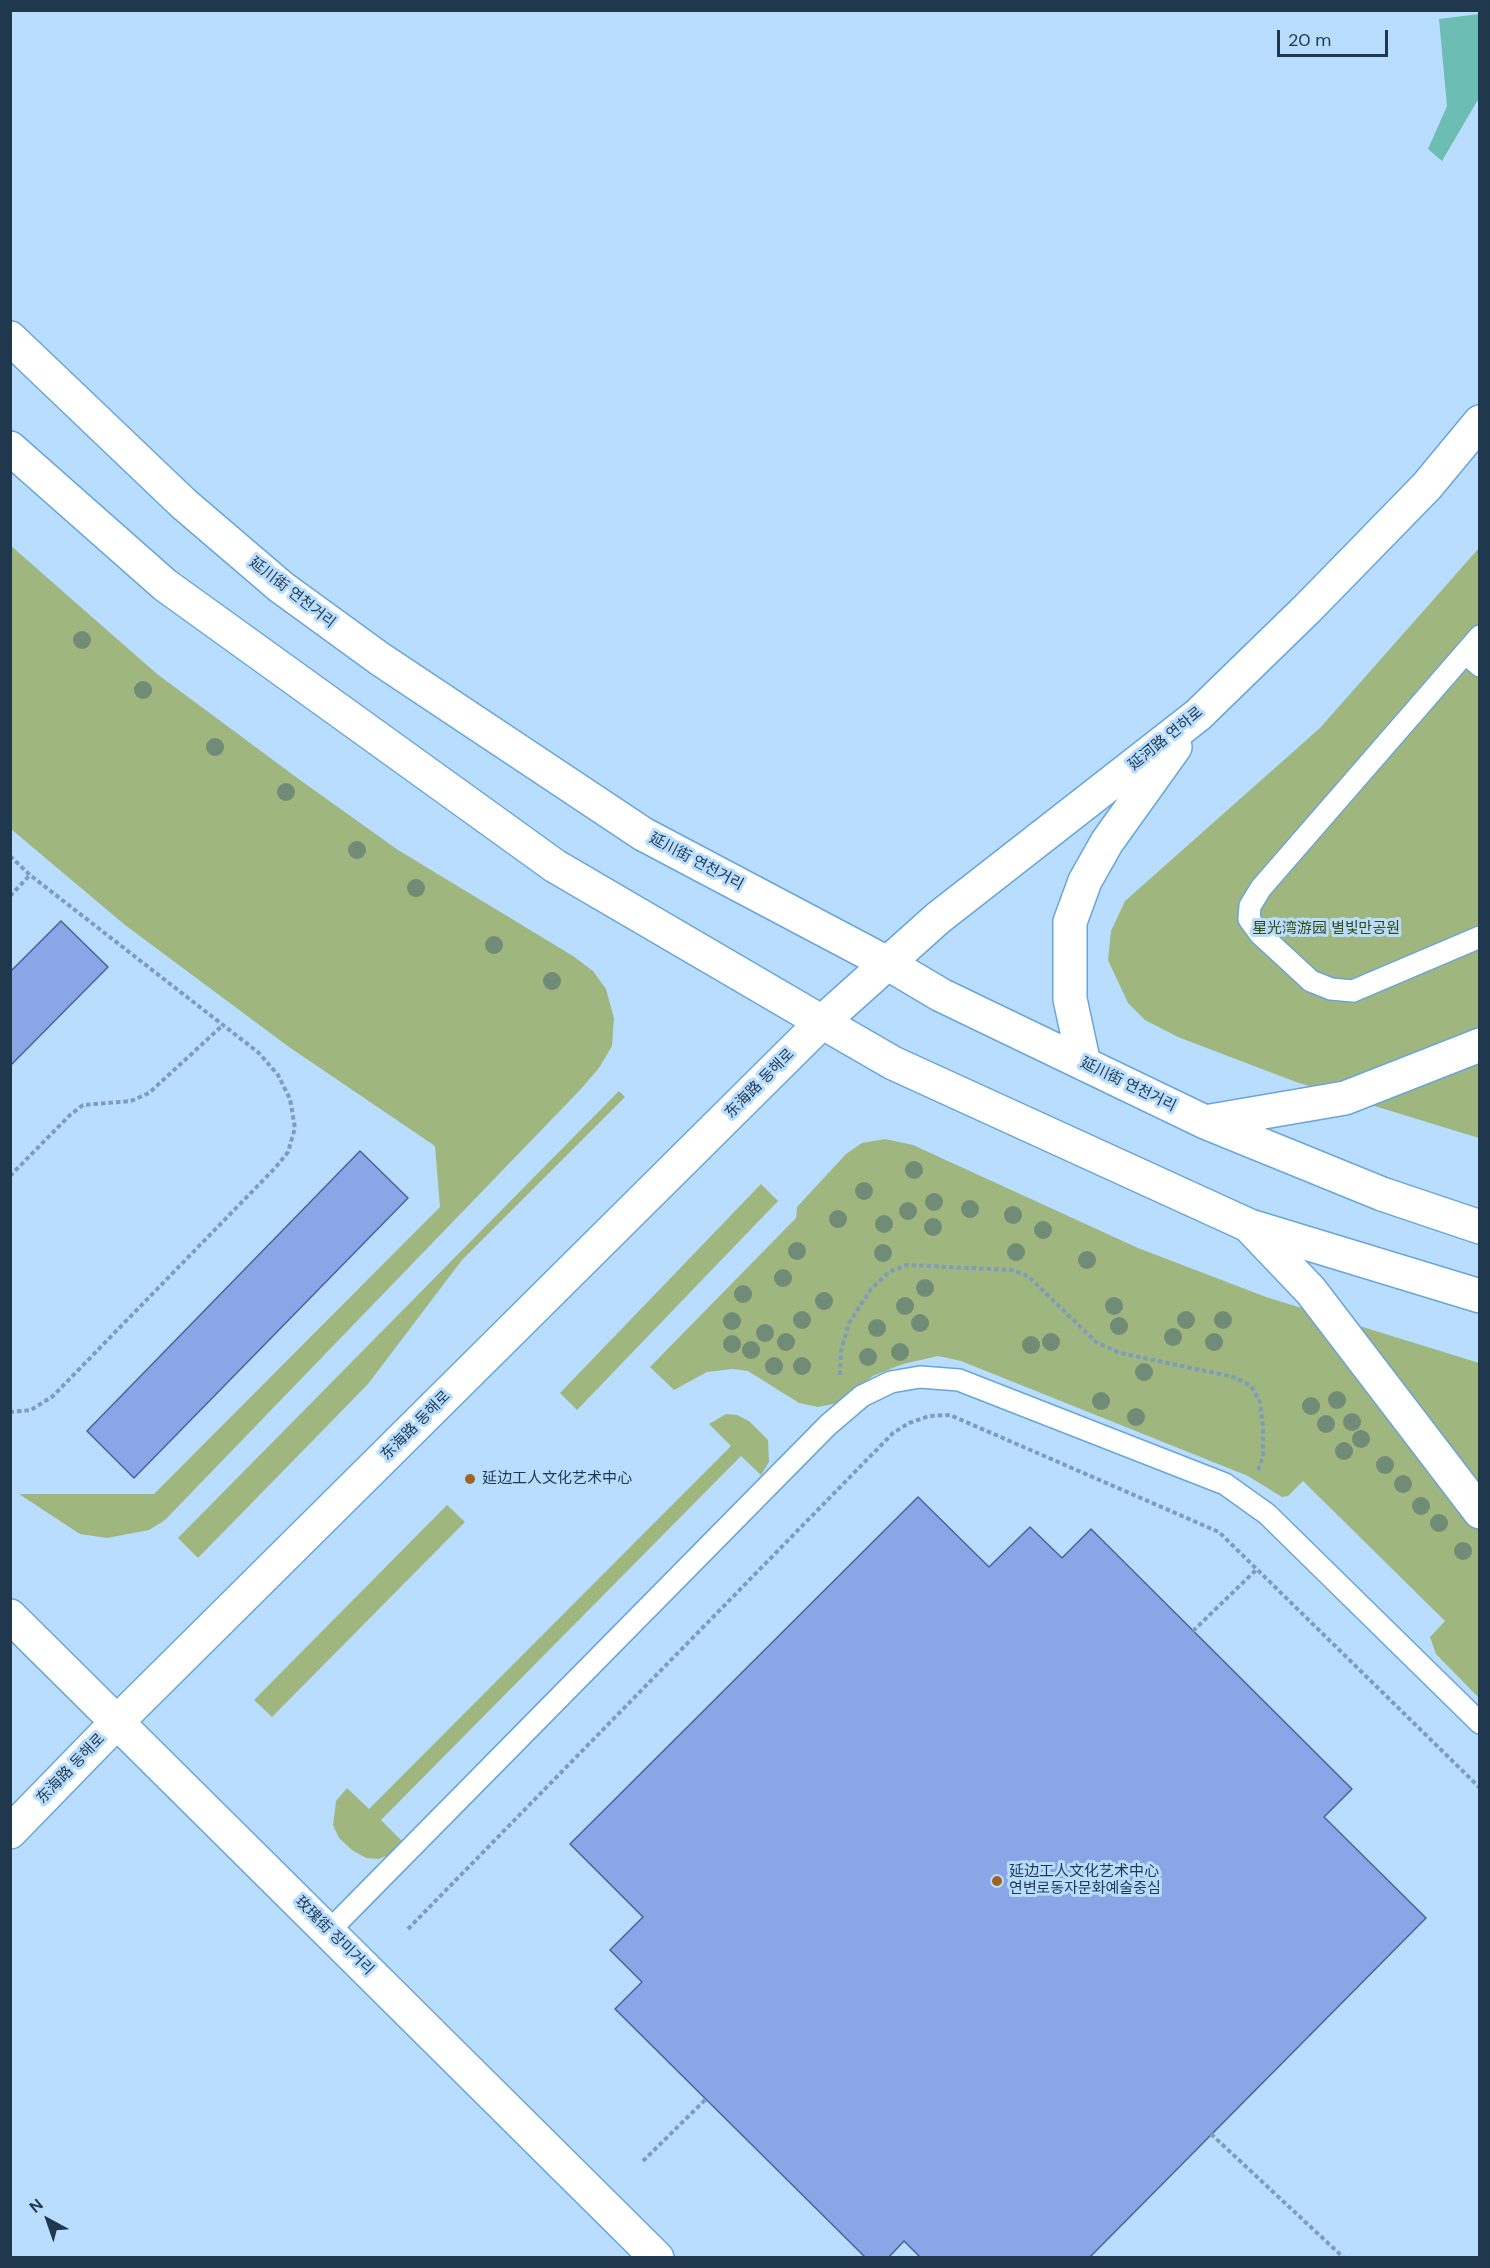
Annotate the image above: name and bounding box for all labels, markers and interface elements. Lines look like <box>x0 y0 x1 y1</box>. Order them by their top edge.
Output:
scale bar <box>1280 18 1391 56</box>
text: 20 m <box>1288 28 1331 52</box>
street label: 延川街 연천거리 <box>245 554 339 632</box>
street label: 延河路 연하로 <box>1125 704 1207 774</box>
street label: 延川街 연천거리 <box>646 830 746 894</box>
park label: 星光湾游园 별빛만공원 <box>1252 920 1400 938</box>
street label: 东海路 동해로 <box>722 1046 798 1122</box>
street label: 延川街 연천거리 <box>1077 1054 1179 1116</box>
street label: 东海路 동해로 <box>378 1388 454 1464</box>
place label: 延边工人文化艺术中心 <box>482 1470 632 1488</box>
marker: 延边工人文化艺术中心 <box>463 1472 477 1486</box>
street label: 东海路 동해로 <box>33 1730 109 1808</box>
place label: 延边工人文化艺术中心 연변로동자문화예술중심 <box>1009 1863 1161 1898</box>
marker: 延边工人文化艺术中心 연변로동자문화예술중심 <box>990 1874 1004 1888</box>
street label: 玫瑰街 장미거리 <box>291 1893 377 1979</box>
north arrow <box>18 2190 78 2250</box>
text: N <box>25 2194 47 2218</box>

